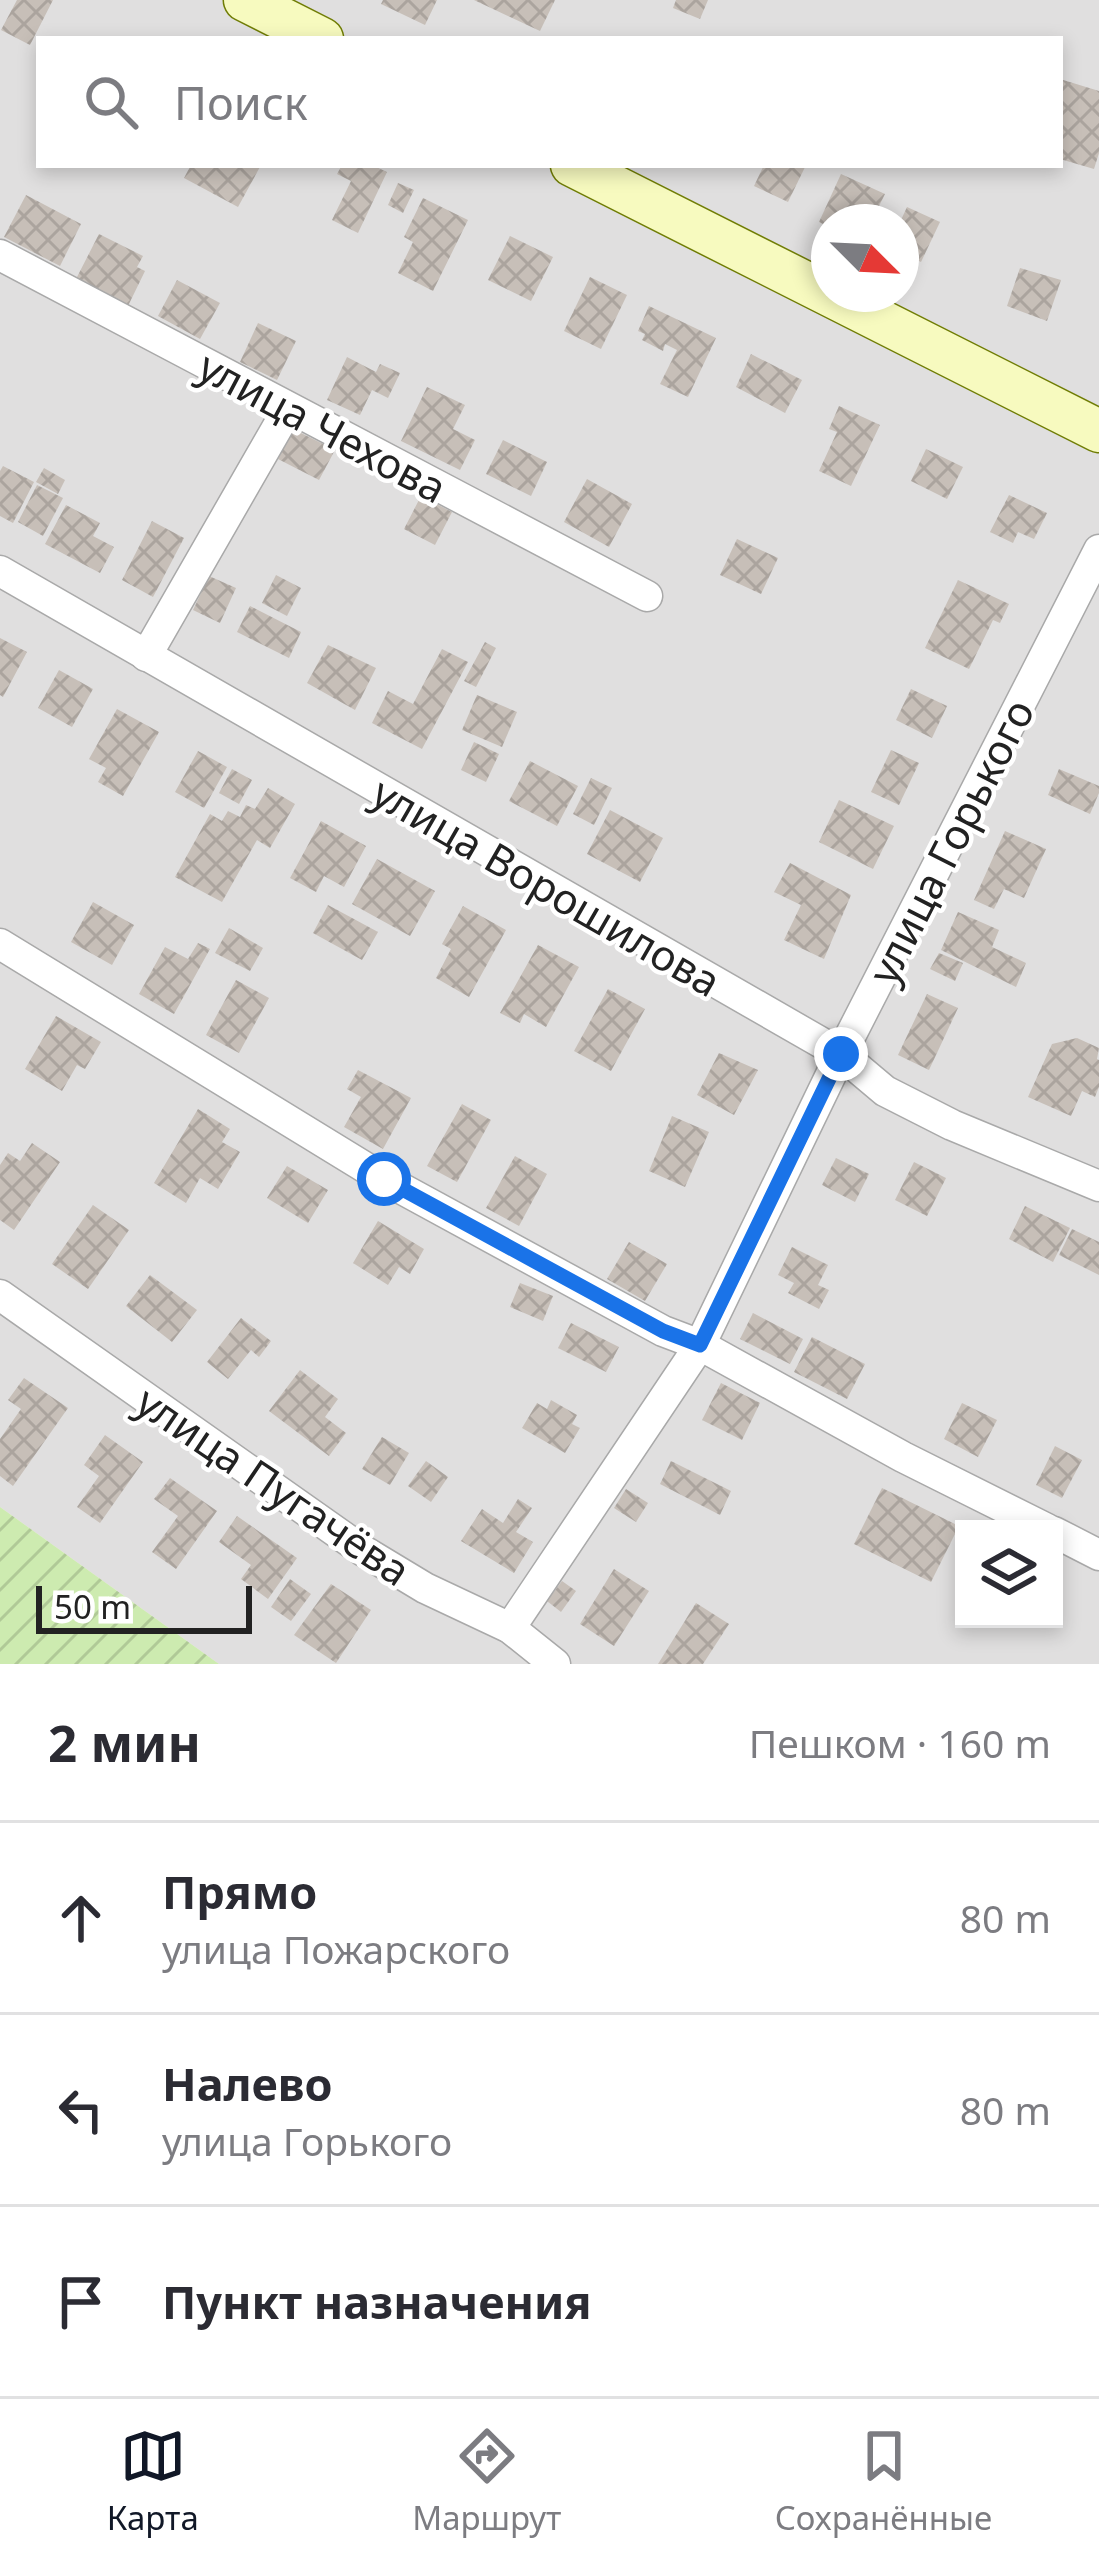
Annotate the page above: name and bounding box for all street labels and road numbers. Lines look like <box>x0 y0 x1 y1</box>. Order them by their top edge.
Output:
street label: улица Чехова <box>189 337 457 515</box>
street label: улица Горького <box>854 689 1046 993</box>
street label: улица Ворошилова <box>363 763 731 1009</box>
street label: улица Пугачёва <box>126 1372 422 1598</box>

